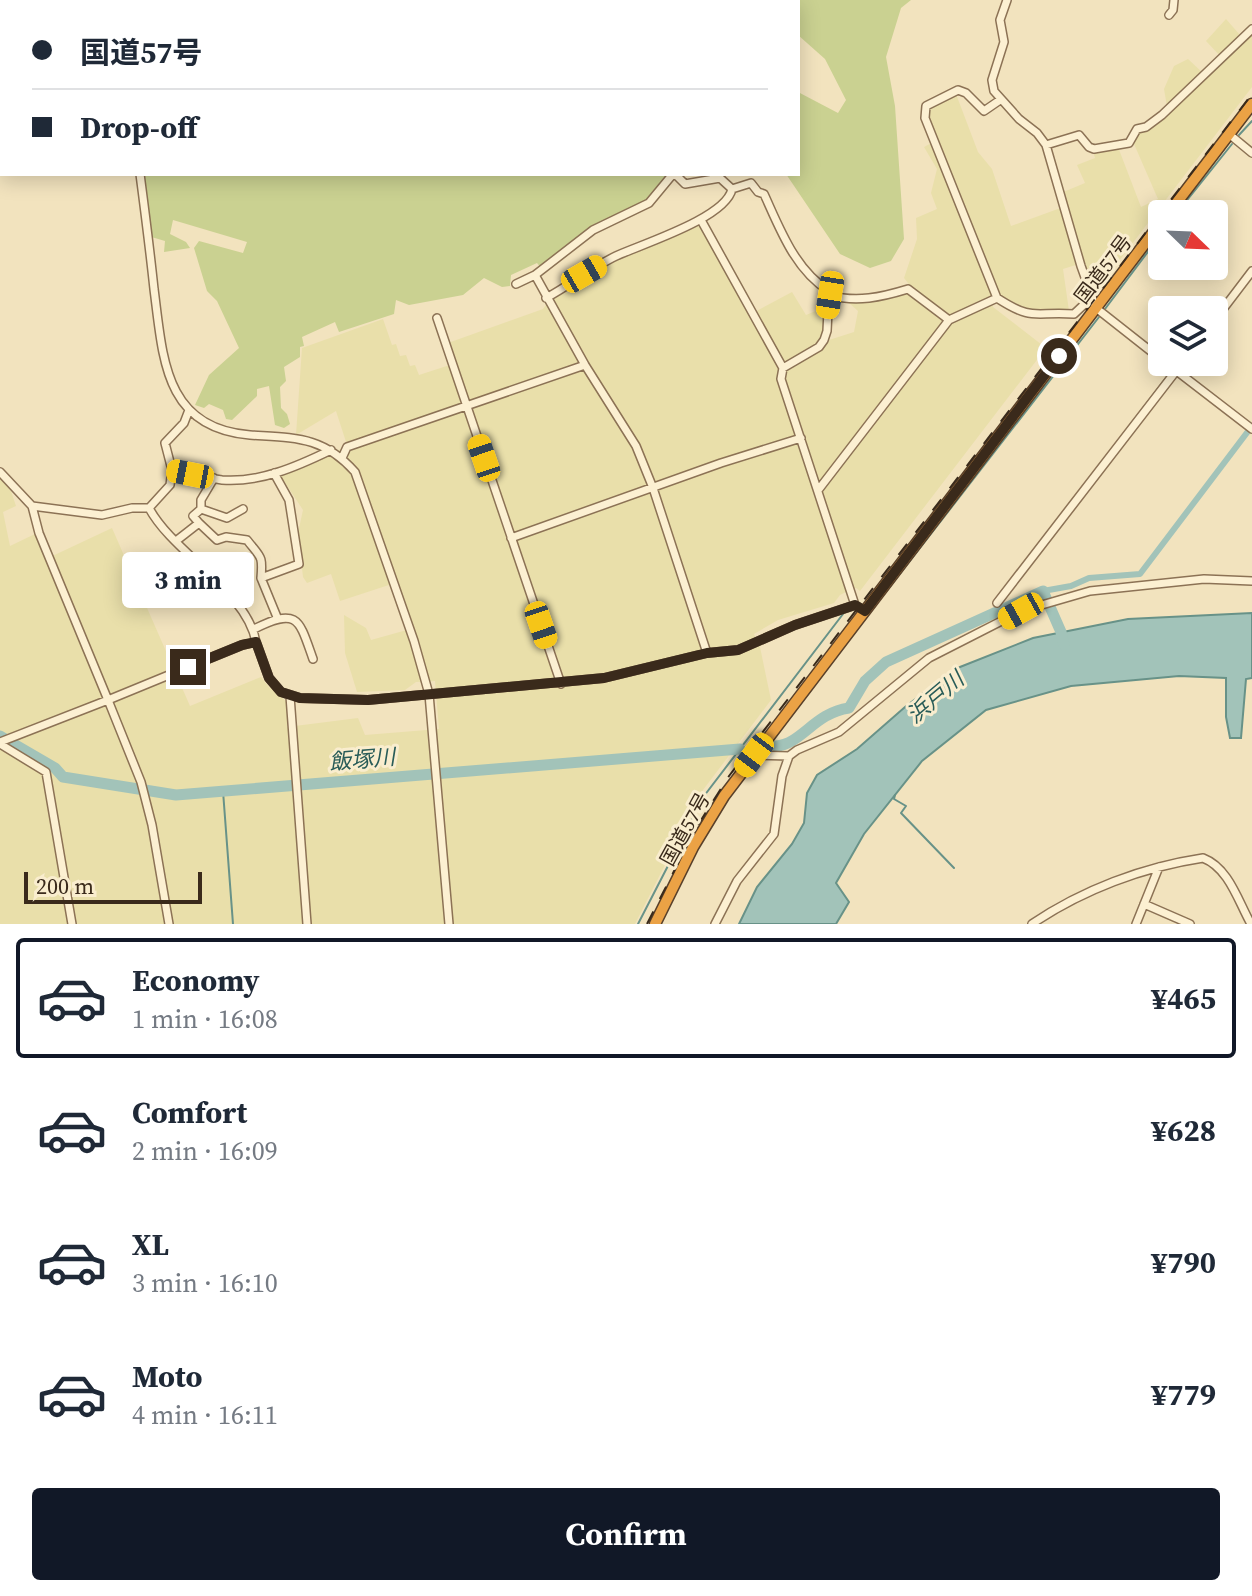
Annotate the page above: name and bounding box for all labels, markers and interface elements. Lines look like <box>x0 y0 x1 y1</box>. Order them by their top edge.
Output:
text: 国道57号 <box>80 32 203 73</box>
text: Drop-off <box>80 107 198 148</box>
north arrow <box>1148 200 1228 280</box>
map controls <box>1148 200 1228 376</box>
street label: 国道57号 <box>1068 229 1138 309</box>
car <box>557 252 611 296</box>
car <box>814 269 846 321</box>
button: layers <box>1148 296 1228 376</box>
route start <box>1041 338 1077 374</box>
car <box>465 431 503 485</box>
car <box>164 458 216 490</box>
callout: 3 min <box>122 551 254 607</box>
text: 3 min <box>154 562 222 598</box>
car <box>994 589 1048 633</box>
car <box>522 598 560 652</box>
route end <box>170 649 206 685</box>
water label: 浜戸川 <box>900 663 971 730</box>
car <box>730 729 778 781</box>
water label: 飯塚川 <box>328 741 398 777</box>
street label: 国道57号 <box>653 787 717 871</box>
scale bar <box>24 868 202 904</box>
text: 200 m <box>36 871 94 901</box>
text: Economy <box>132 960 260 1001</box>
icon: car <box>36 962 108 1034</box>
text: ¥465 <box>1151 978 1216 1019</box>
text: 1 min · 16:08 <box>132 1001 278 1037</box>
text: Comfort <box>132 1092 247 1133</box>
icon: car <box>36 1094 108 1166</box>
text: ¥628 <box>1151 1110 1216 1151</box>
text: 2 min · 16:09 <box>132 1133 278 1169</box>
text: XL <box>132 1224 169 1265</box>
icon: car <box>36 1226 108 1298</box>
text: ¥790 <box>1151 1242 1216 1283</box>
text: 3 min · 16:10 <box>132 1265 278 1301</box>
text: Moto <box>132 1356 203 1397</box>
icon: car <box>36 1358 108 1430</box>
text: ¥779 <box>1151 1374 1216 1415</box>
text: 4 min · 16:11 <box>132 1397 278 1433</box>
button: Confirm <box>32 1488 1220 1580</box>

